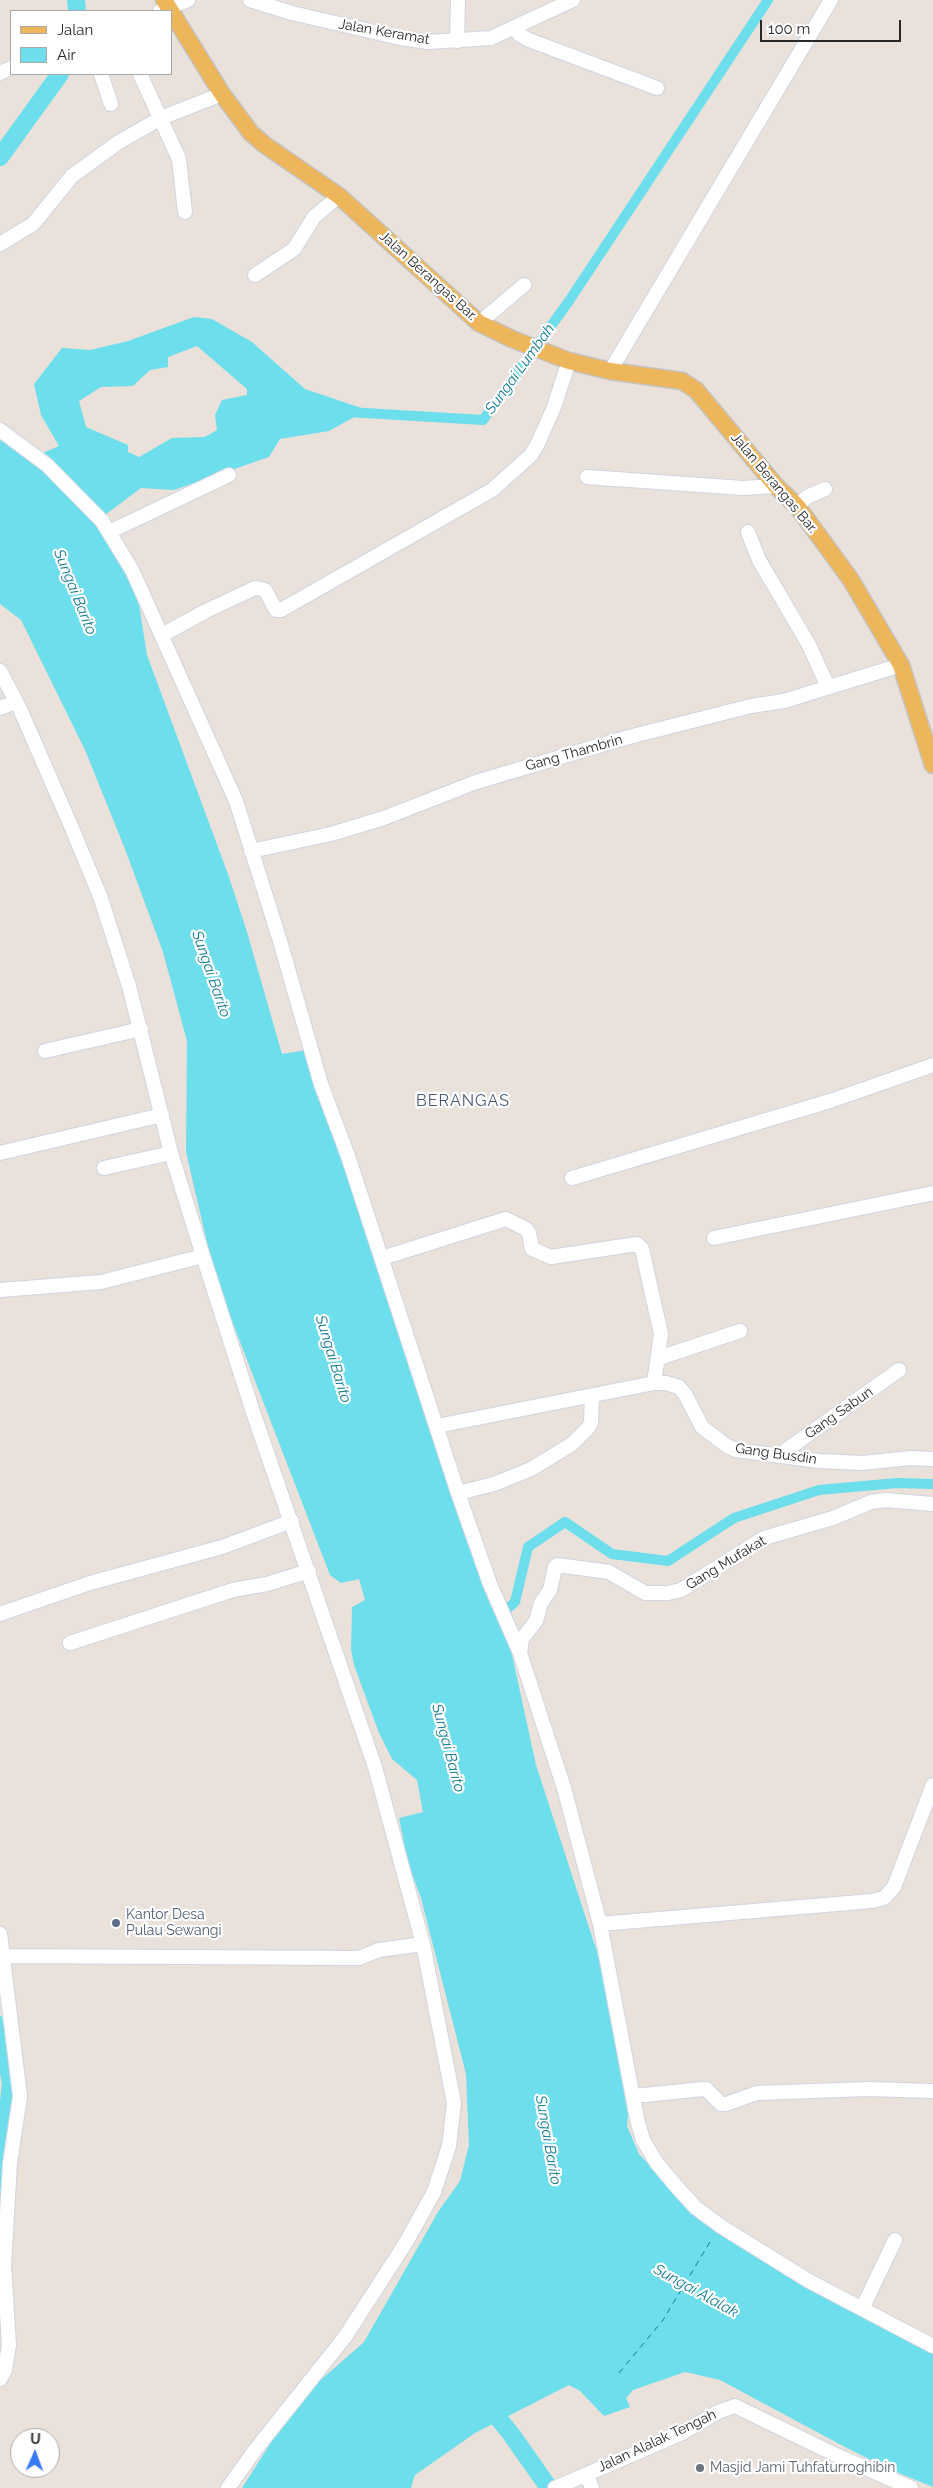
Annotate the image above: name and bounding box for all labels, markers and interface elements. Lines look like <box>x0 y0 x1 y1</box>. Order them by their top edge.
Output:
legend <box>10 10 172 75</box>
scale bar <box>763 10 904 42</box>
street label: Jalan Keramat <box>337 16 431 48</box>
text: 100 m <box>768 20 810 38</box>
text: Jalan <box>57 21 93 39</box>
text: Air <box>57 46 76 64</box>
street label: Jalan Berangas Bar. <box>376 228 480 324</box>
water label: Sungai Lumbah <box>481 321 559 417</box>
street label: Jalan Berangas Bar. <box>727 430 821 536</box>
water label: Sungai Barito <box>50 547 100 637</box>
street label: Gang Thambrin <box>524 731 624 775</box>
water label: Sungai Barito <box>188 928 234 1020</box>
district label: BERANGAS <box>415 1091 511 1111</box>
water label: Sungai Barito <box>311 1313 355 1405</box>
street label: Gang Sabun <box>802 1383 876 1443</box>
street label: Gang Busdin <box>734 1440 818 1468</box>
street label: Gang Mufakat <box>683 1532 769 1594</box>
water label: Sungai Barito <box>428 1702 468 1794</box>
place label: Kantor Desa Pulau Sewangi <box>126 1907 222 1940</box>
marker: Kantor Desa Pulau Sewangi <box>110 1917 122 1929</box>
water label: Sungai Barito <box>531 2094 565 2186</box>
water label: Sungai Alalak <box>651 2260 741 2322</box>
street label: Jalan Alalak Tengah <box>595 2406 719 2476</box>
north arrow <box>10 2428 60 2478</box>
text: U <box>30 2431 41 2447</box>
place label: Masjid Jami Tuhfaturroghibin <box>710 2460 895 2476</box>
marker: Masjid Jami Tuhfaturroghibin <box>694 2462 706 2474</box>

